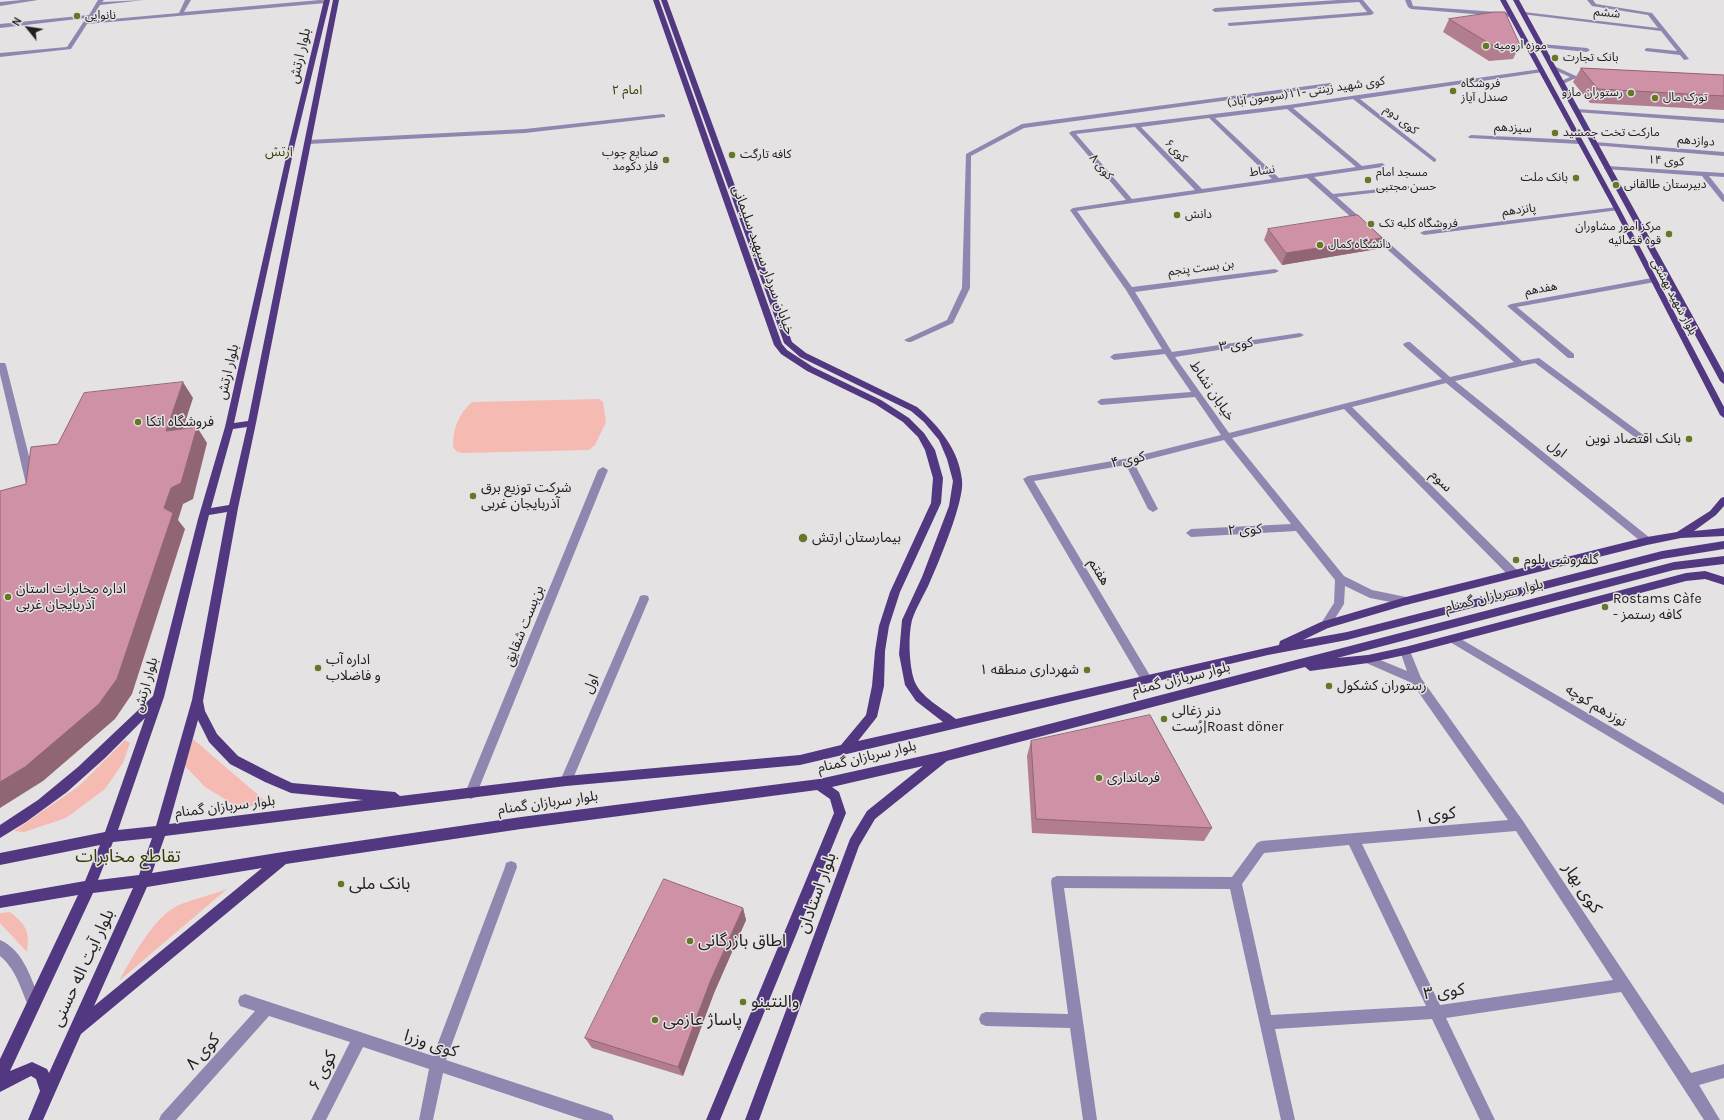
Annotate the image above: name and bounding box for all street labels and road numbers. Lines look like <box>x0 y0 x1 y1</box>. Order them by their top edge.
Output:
street label: ششم <box>1593 4 1621 22</box>
street label: بلوار ارتش <box>285 27 315 85</box>
street label: کوی شهید زینتی -۱۱(سومون آباد) <box>1226 74 1386 110</box>
street label: کوی دوم <box>1381 102 1421 138</box>
street label: سیزدهم <box>1494 120 1532 136</box>
street label: دوازدهم <box>1677 133 1715 149</box>
street label: کوی۶ <box>1162 136 1190 166</box>
street label: کوی ۸ <box>1086 151 1116 183</box>
street label: کوی ۱۴ <box>1647 153 1685 169</box>
street label: نشاط <box>1248 162 1276 180</box>
street label: خیابان سردار سپهبد سلیمانی <box>728 183 798 337</box>
street label: پانزدهم <box>1501 201 1537 219</box>
street label: بلوار شهید بهشتی <box>1648 256 1700 338</box>
street label: بن بست پنجم <box>1167 257 1235 279</box>
street label: هفدهم <box>1524 279 1558 299</box>
street label: کوی ۳ <box>1218 334 1254 356</box>
street label: بلوار ارتش <box>213 343 243 401</box>
street label: خیابان نشاط <box>1186 358 1238 424</box>
street label: اول <box>1544 436 1570 462</box>
street label: کوی ۴ <box>1109 448 1147 472</box>
street label: سوم <box>1426 466 1456 496</box>
street label: کوی ۲ <box>1227 521 1263 539</box>
street label: هفتم <box>1085 556 1113 588</box>
street label: بلوار سربازان گمنام <box>1443 576 1545 616</box>
street label: بن‌بست شقایق <box>500 583 548 669</box>
street label: بلوار ارتش <box>130 656 162 714</box>
street label: بلوار سربازان گمنام <box>1130 659 1232 699</box>
street label: اول <box>579 672 603 696</box>
street label: نوزدهم کوچه <box>1562 681 1630 731</box>
street label: بلوار سربازان گمنام <box>816 737 918 777</box>
street label: بلوار سربازان گمنام <box>497 788 599 818</box>
street label: بلوار سربازان گمنام <box>174 793 276 821</box>
street label: کوی ۱ <box>1413 803 1457 827</box>
street label: بلوار استادان <box>793 850 841 936</box>
street label: کوی بهار <box>1558 859 1606 917</box>
street label: بلوار آیت اله حسنی <box>47 906 119 1030</box>
street label: کوی ۳ <box>1422 979 1466 1005</box>
street label: کوی وزرا <box>401 1026 461 1062</box>
street label: کوی ۸ <box>181 1030 225 1074</box>
street label: کوی ۶ <box>304 1048 342 1094</box>

